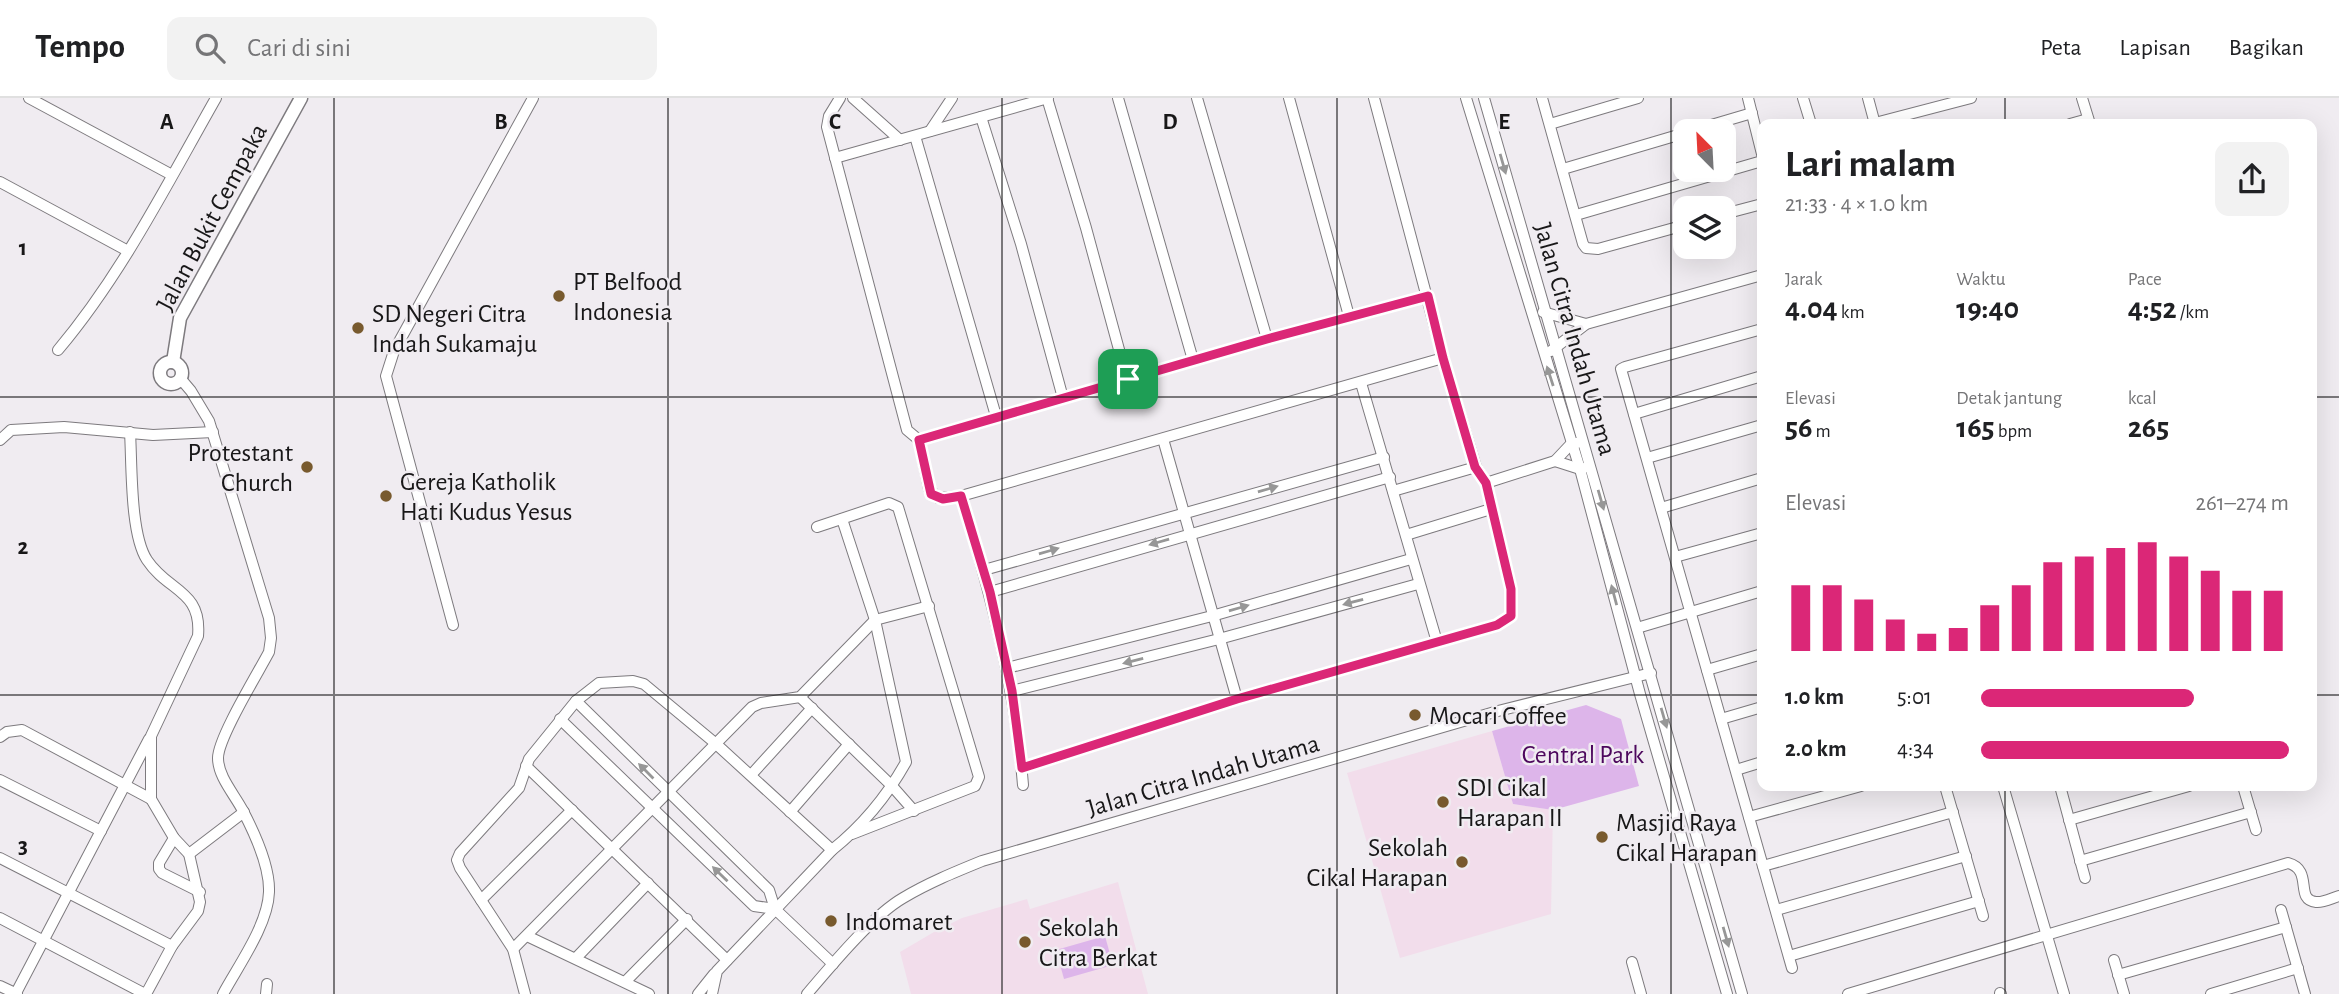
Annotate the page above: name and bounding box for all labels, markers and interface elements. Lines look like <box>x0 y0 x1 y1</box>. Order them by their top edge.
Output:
search box <box>167 17 657 80</box>
icon: search <box>191 29 229 67</box>
text: Tempo <box>35 31 125 64</box>
text: Cari di sini <box>247 35 351 61</box>
text: Peta <box>2040 36 2082 60</box>
text: Lapisan <box>2120 36 2191 60</box>
text: Bagikan <box>2229 36 2304 60</box>
text: A <box>160 111 174 134</box>
text: B <box>494 111 508 134</box>
text: C <box>829 111 841 134</box>
text: D <box>1162 111 1178 134</box>
text: E <box>1498 111 1510 134</box>
north arrow <box>1673 119 1736 182</box>
map controls <box>1673 119 1736 259</box>
street label: Jalan Bukit Cempaka <box>152 120 272 315</box>
button: share <box>2215 142 2289 216</box>
text: Lari malam <box>1785 146 1956 184</box>
one-way arrow <box>1498 153 1508 174</box>
text: 21:33 · 4 × 1.0 km <box>1785 193 1928 216</box>
button: layers <box>1673 196 1736 259</box>
street label: Jalan Citra Indah Utama <box>1529 220 1621 458</box>
text: 1 <box>19 237 27 260</box>
place label: PT Belfood Indonesia <box>573 269 682 325</box>
text: Jarak <box>1785 270 1823 289</box>
text: Waktu <box>1956 270 2005 289</box>
text: Pace <box>2128 270 2162 289</box>
marker: PT Belfood Indonesia <box>551 288 567 304</box>
text: 4.04 <box>1785 294 1838 324</box>
text: 19:40 <box>1956 294 2019 324</box>
text: 4:52 <box>2128 294 2177 324</box>
place label: SD Negeri Citra Indah Sukamaju <box>372 301 537 357</box>
text: km <box>1838 303 1865 322</box>
text: /km <box>2177 303 2209 322</box>
marker: SD Negeri Citra Indah Sukamaju <box>350 320 366 336</box>
pin <box>1098 349 1158 409</box>
icon: arrive <box>1109 360 1147 398</box>
one-way arrow <box>1544 366 1555 387</box>
text: Elevasi <box>1785 389 1836 408</box>
text: Detak jantung <box>1956 389 2062 408</box>
text: kcal <box>2128 389 2157 408</box>
text: 56 <box>1785 413 1812 443</box>
text: 165 <box>1956 413 1995 443</box>
text: 265 <box>2128 413 2169 443</box>
text: m <box>1812 422 1831 441</box>
text: bpm <box>1995 422 2032 441</box>
place label: Protestant Church <box>187 440 293 496</box>
marker: Protestant Church <box>299 459 315 475</box>
place label: Gereja Katholik Hati Kudus Yesus <box>400 469 572 525</box>
one-way arrow <box>1258 484 1279 494</box>
marker: Gereja Katholik Hati Kudus Yesus <box>378 488 394 504</box>
one-way arrow <box>1596 489 1606 510</box>
text: Elevasi <box>1785 492 1846 515</box>
text: 261–274 m <box>2196 492 2289 515</box>
text: 2 <box>18 536 29 559</box>
one-way arrow <box>1148 538 1169 548</box>
one-way arrow <box>1039 546 1060 556</box>
one-way arrow <box>1608 584 1618 605</box>
one-way arrow <box>1342 598 1363 608</box>
one-way arrow <box>1228 602 1250 613</box>
one-way arrow <box>1122 656 1144 667</box>
text: 1.0 km <box>1785 686 1844 709</box>
text: 5:01 <box>1897 686 1932 709</box>
place label: Mocari Coffee <box>1429 703 1567 729</box>
marker: Mocari Coffee <box>1407 707 1423 723</box>
one-way arrow <box>1659 708 1669 729</box>
street label: Jalan Citra Indah Utama <box>1084 730 1322 822</box>
text: 2.0 km <box>1785 738 1847 761</box>
text: 4:34 <box>1897 738 1934 761</box>
park label: Central Park <box>1522 742 1644 768</box>
one-way arrow <box>638 763 654 779</box>
place label: SDI Cikal Harapan II <box>1457 775 1563 831</box>
marker: SDI Cikal Harapan II <box>1435 794 1451 810</box>
place label: Masjid Raya Cikal Harapan <box>1616 810 1757 866</box>
marker: Masjid Raya Cikal Harapan <box>1594 829 1610 845</box>
text: 3 <box>18 835 28 858</box>
place label: Sekolah Cikal Harapan <box>1307 835 1448 891</box>
marker: Sekolah Cikal Harapan <box>1454 854 1470 870</box>
one-way arrow <box>712 865 729 882</box>
place label: Indomaret <box>845 909 952 935</box>
marker: Indomaret <box>823 913 839 929</box>
place label: Sekolah Citra Berkat <box>1039 915 1157 971</box>
one-way arrow <box>1721 927 1731 948</box>
marker: Sekolah Citra Berkat <box>1017 934 1033 950</box>

